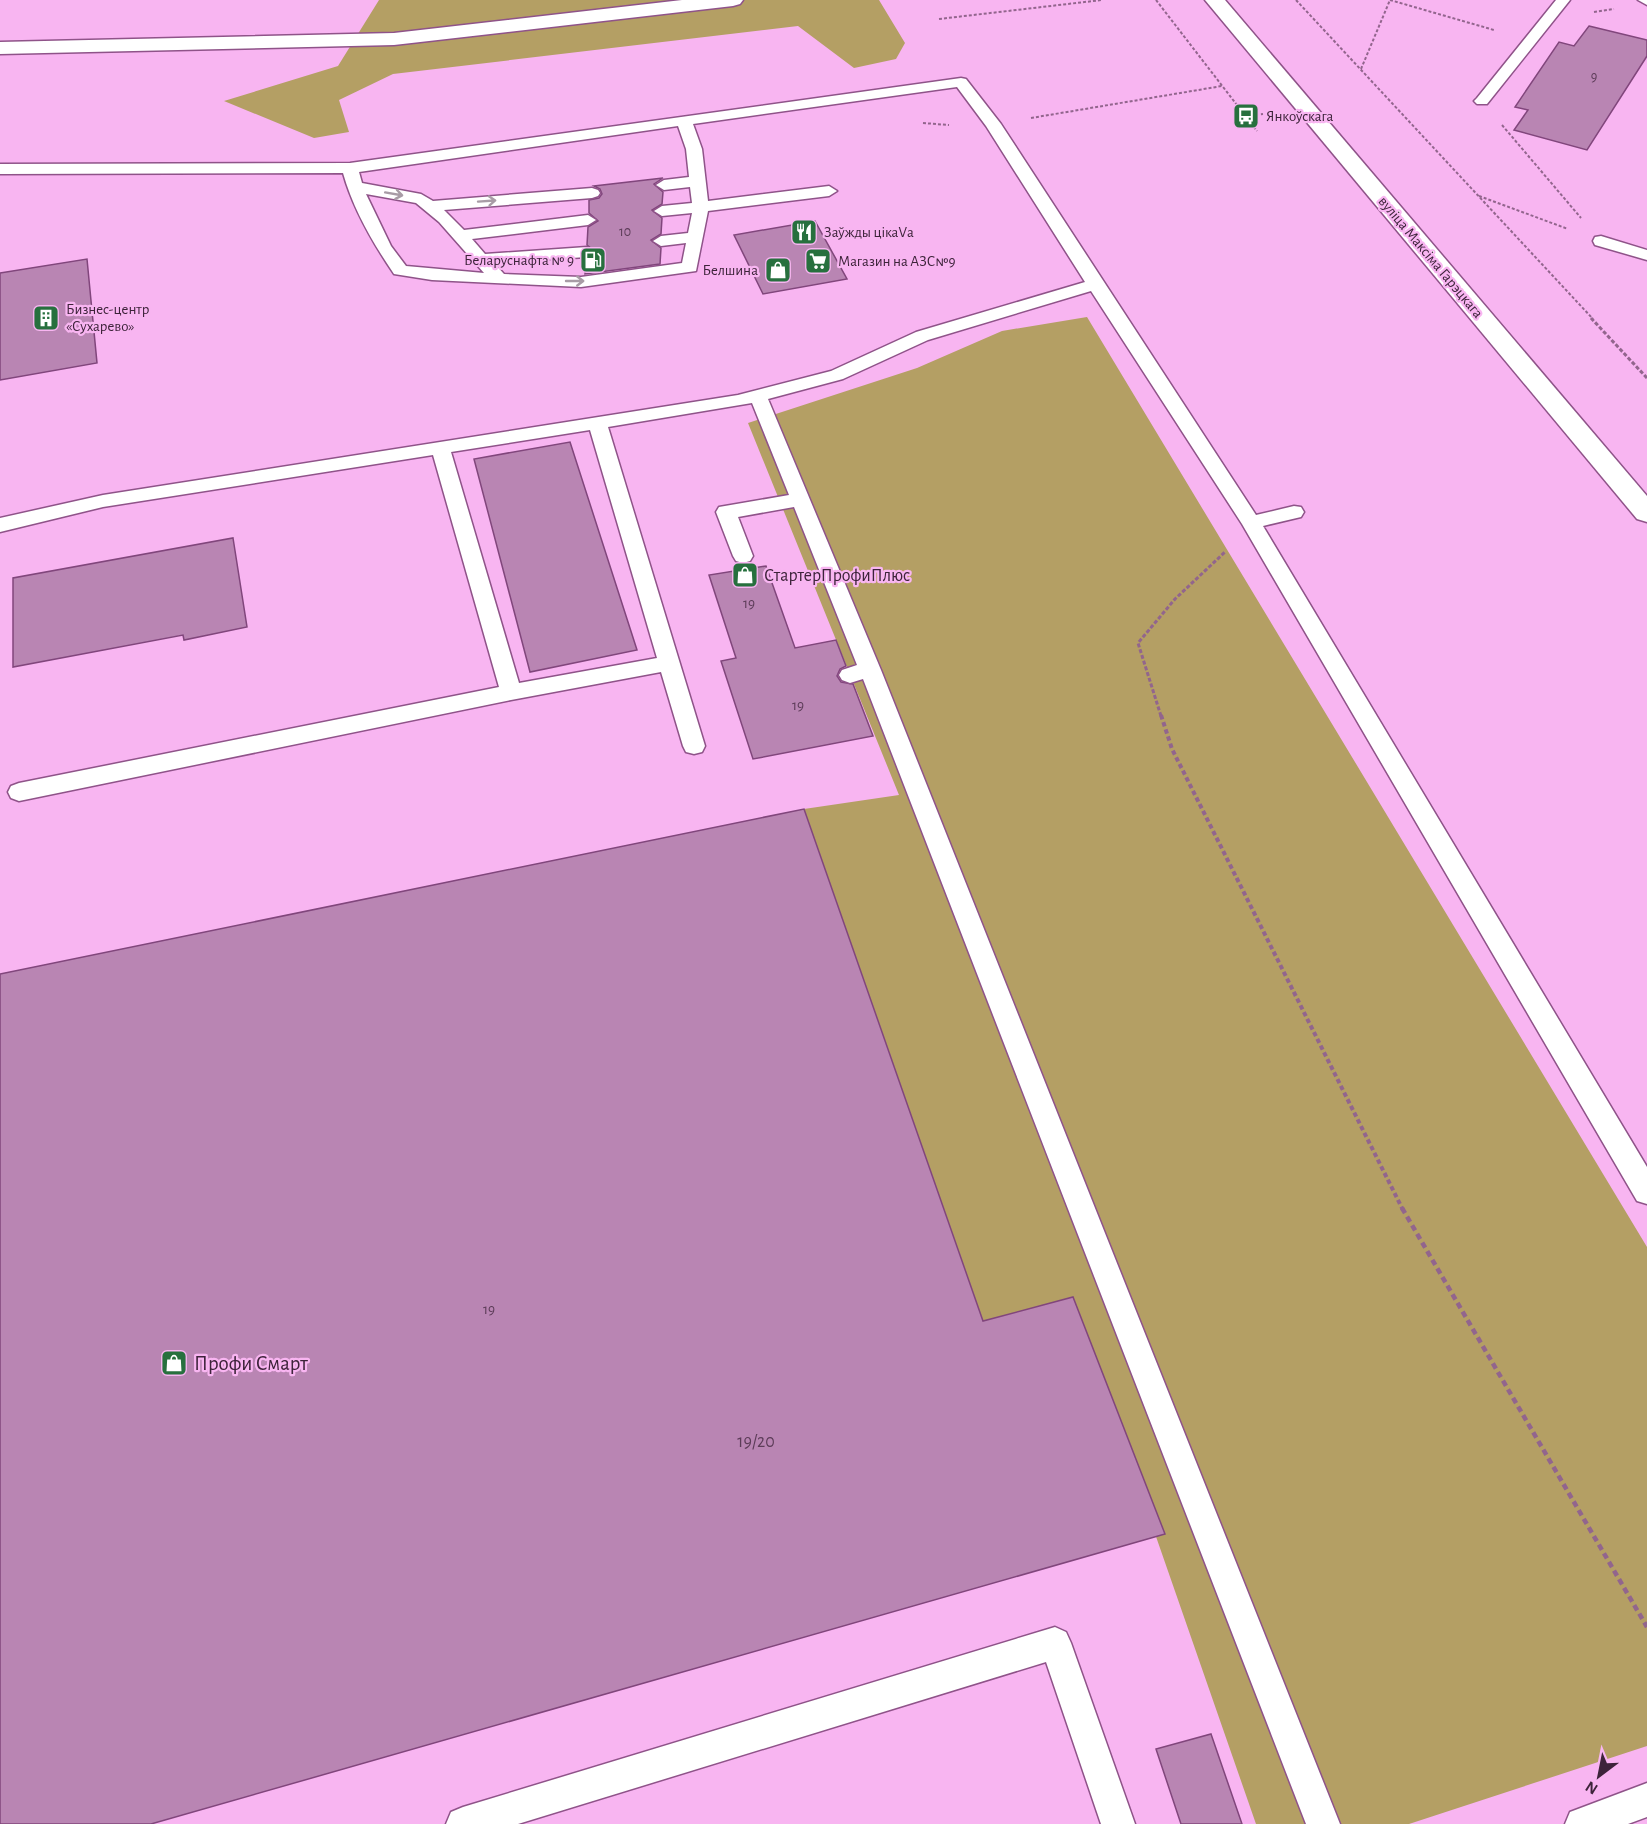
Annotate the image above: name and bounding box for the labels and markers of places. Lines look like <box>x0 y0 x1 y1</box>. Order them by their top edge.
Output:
bus stop icon: Янкоўскага <box>1231 101 1261 131</box>
place label: Янкоўскага <box>1266 109 1334 124</box>
restaurant icon: Заўжды цікаVа <box>789 217 819 247</box>
place label: Заўжды цікаVа <box>824 225 914 240</box>
fuel station icon: Беларуснафта № 9 <box>578 245 608 275</box>
supermarket icon: Магазин на АЗС№9 <box>803 246 833 276</box>
place label: Беларуснафта № 9 <box>464 253 574 268</box>
place label: Магазин на АЗС№9 <box>838 254 955 269</box>
shop icon: Белшина <box>763 255 793 285</box>
place label: Белшина <box>703 263 758 278</box>
place label: Бизнес-центр «Сухарево» <box>66 302 150 334</box>
building icon: Бизнес-центр «Сухарево» <box>31 303 61 333</box>
shop icon: СтартерПрофиПлюс <box>730 560 760 590</box>
place label: СтартерПрофиПлюс <box>764 567 910 585</box>
shop icon: Профи Смарт <box>159 1348 189 1378</box>
place label: Профи Смарт <box>194 1353 308 1374</box>

